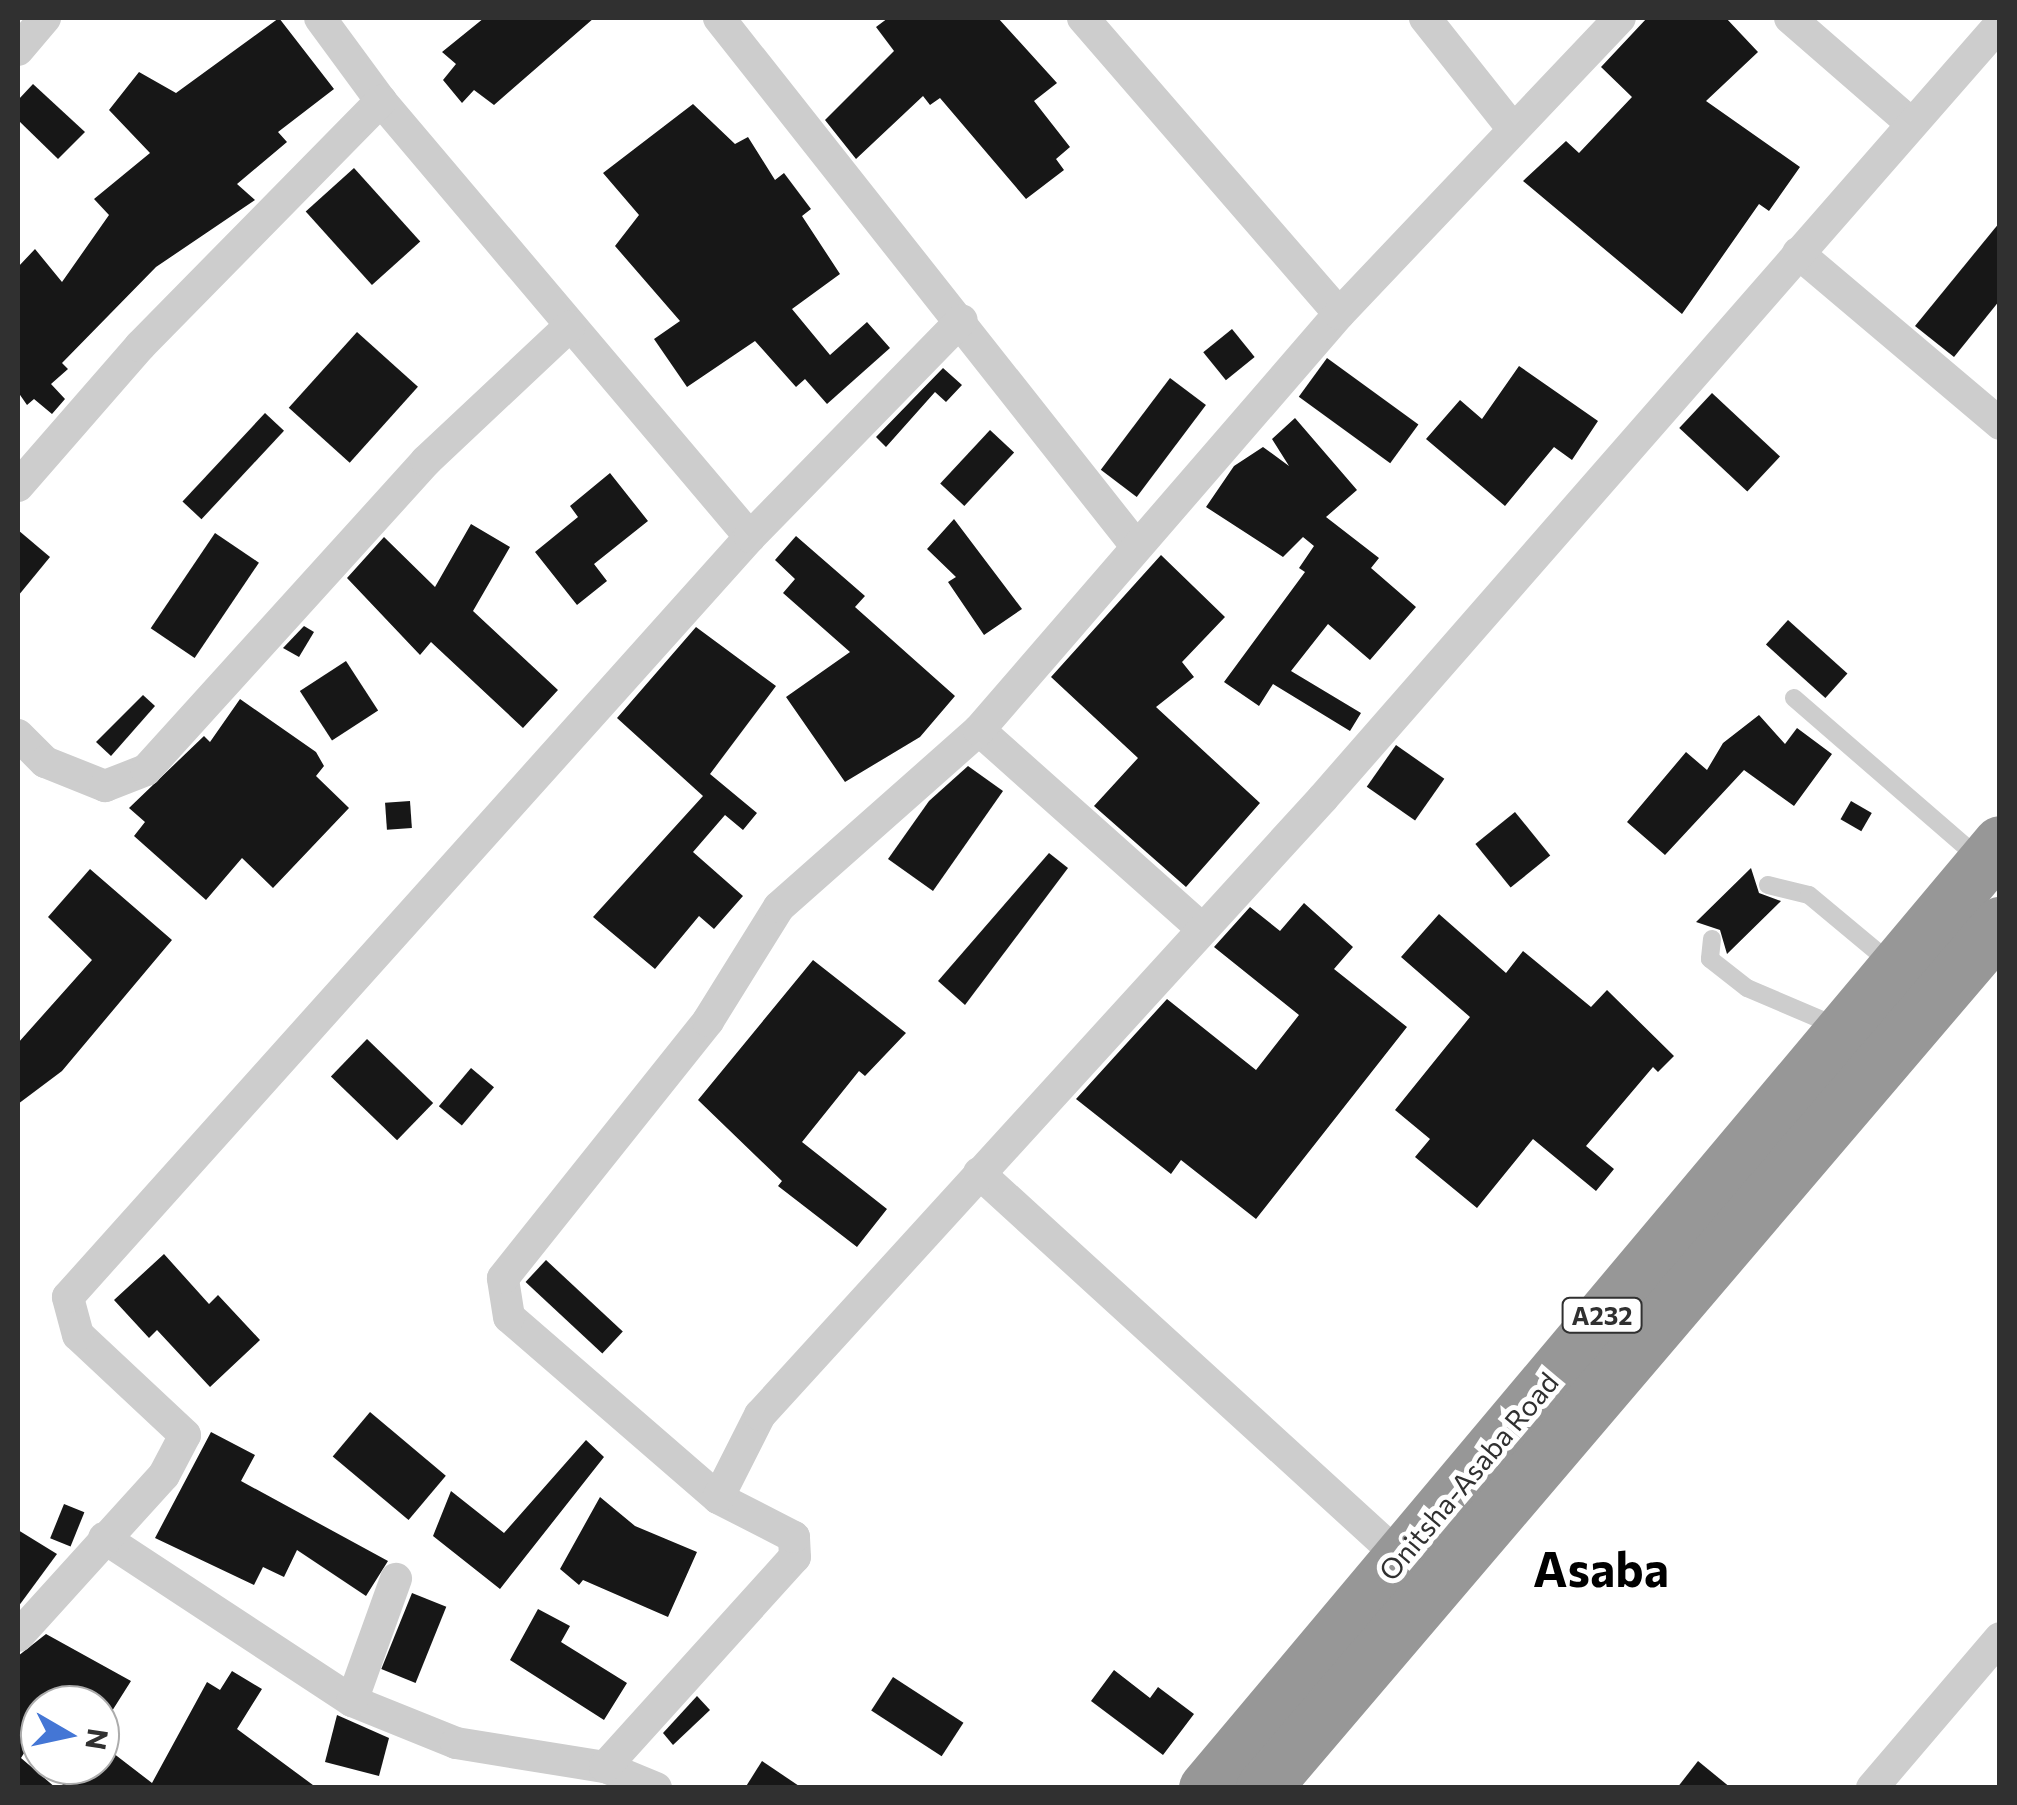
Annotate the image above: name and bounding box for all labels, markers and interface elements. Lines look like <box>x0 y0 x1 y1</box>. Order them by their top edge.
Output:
road number: A232 <box>1560 1295 1644 1335</box>
street label: Onitsha-Asaba Road <box>1371 1365 1565 1587</box>
district label: Asaba <box>1533 1539 1669 1597</box>
north arrow <box>20 1685 120 1785</box>
text: N <box>79 1726 116 1752</box>

